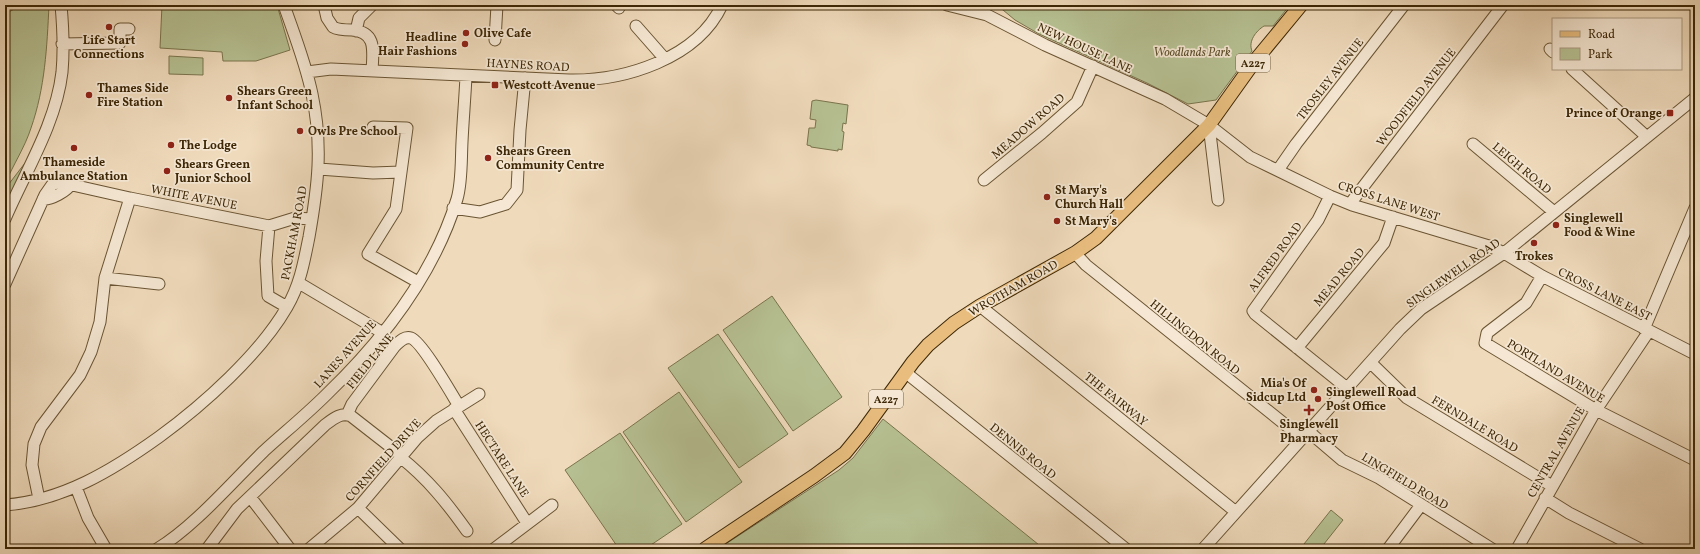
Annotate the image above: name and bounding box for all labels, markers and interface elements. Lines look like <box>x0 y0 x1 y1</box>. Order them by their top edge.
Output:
legend <box>1552 18 1682 70</box>
street label: NEW HOUSE LANE <box>1034 20 1135 78</box>
marker: Life Start Connections <box>104 22 114 32</box>
place label: Olive Cafe <box>474 26 531 42</box>
text: Road <box>1588 27 1615 43</box>
marker: Olive Cafe <box>461 28 471 38</box>
place label: Headline Hair Fashions <box>378 30 457 60</box>
place label: Life Start Connections <box>74 33 145 63</box>
street label: TROSLEY AVENUE <box>1294 35 1368 124</box>
marker: Headline Hair Fashions <box>460 39 470 49</box>
park label: Woodlands Park <box>1153 45 1231 61</box>
street label: WOODFIELD AVENUE <box>1373 45 1460 150</box>
text: Park <box>1588 47 1613 63</box>
road number: A227 <box>1236 54 1270 72</box>
street label: HAYNES ROAD <box>486 56 570 76</box>
place label: Westcott Avenue <box>503 78 595 94</box>
marker: Westcott Avenue <box>490 80 500 90</box>
place label: Thames Side Fire Station <box>97 81 169 111</box>
place label: Shears Green Infant School <box>237 84 313 114</box>
marker: Thames Side Fire Station <box>84 90 94 100</box>
street label: MEADOW ROAD <box>989 90 1069 163</box>
marker: Shears Green Infant School <box>224 93 234 103</box>
place label: Prince of Orange <box>1566 106 1662 122</box>
marker: Prince of Orange <box>1665 108 1675 118</box>
place label: Owls Pre School <box>308 124 398 140</box>
marker: Owls Pre School <box>295 126 305 136</box>
place label: The Lodge <box>179 138 237 154</box>
street label: LEIGH ROAD <box>1489 139 1554 198</box>
marker: The Lodge <box>166 140 176 150</box>
marker: Thameside Ambulance Station <box>69 143 79 153</box>
place label: Shears Green Community Centre <box>496 144 604 174</box>
marker: Shears Green Community Centre <box>483 153 493 163</box>
place label: Thameside Ambulance Station <box>20 155 128 185</box>
place label: Shears Green Junior School <box>174 157 251 187</box>
marker: Shears Green Junior School <box>162 166 172 176</box>
street label: CROSS LANE WEST <box>1336 178 1442 226</box>
street label: WHITE AVENUE <box>149 182 238 214</box>
place label: St Mary's Church Hall <box>1055 183 1123 213</box>
street label: PACKHAM ROAD <box>278 185 312 282</box>
marker: St Mary's Church Hall <box>1042 192 1052 202</box>
place label: Singlewell Food & Wine <box>1564 211 1635 241</box>
place label: St Mary's <box>1065 214 1118 230</box>
marker: St Mary's <box>1052 216 1062 226</box>
street label: ALFRED ROAD <box>1245 219 1307 296</box>
marker: Singlewell Food & Wine <box>1551 220 1561 230</box>
street label: SINGLEWELL ROAD <box>1403 235 1504 312</box>
marker: Trokes <box>1529 238 1539 248</box>
street label: MEAD ROAD <box>1311 245 1369 310</box>
place label: Trokes <box>1515 249 1554 265</box>
street label: WROTHAM ROAD <box>966 257 1061 321</box>
street label: CROSS LANE EAST <box>1555 264 1654 325</box>
street label: HILLINGDON ROAD <box>1146 296 1243 379</box>
street label: LANES AVENUE <box>311 317 381 392</box>
street label: FIELD LANE <box>343 330 398 393</box>
street label: PORTLAND AVENUE <box>1504 336 1607 407</box>
street label: THE FAIRWAY <box>1080 369 1151 431</box>
place label: Mia's Of Sidcup Ltd <box>1246 376 1307 406</box>
marker: Mia's Of Sidcup Ltd <box>1309 385 1319 395</box>
place label: Singlewell Road Post Office <box>1326 385 1417 415</box>
road number: A227 <box>869 390 903 408</box>
street label: FERNDALE ROAD <box>1428 393 1521 457</box>
marker: Singlewell Road Post Office <box>1313 394 1323 404</box>
street label: CENTRAL AVENUE <box>1524 404 1589 501</box>
marker: Singlewell Pharmacy <box>1304 405 1314 415</box>
street label: CORNFIELD DRIVE <box>342 416 425 505</box>
place label: Singlewell Pharmacy <box>1279 417 1339 447</box>
street label: HECTARE LANE <box>471 418 532 501</box>
street label: DENNIS ROAD <box>986 420 1059 484</box>
street label: LINGFIELD ROAD <box>1358 450 1451 514</box>

